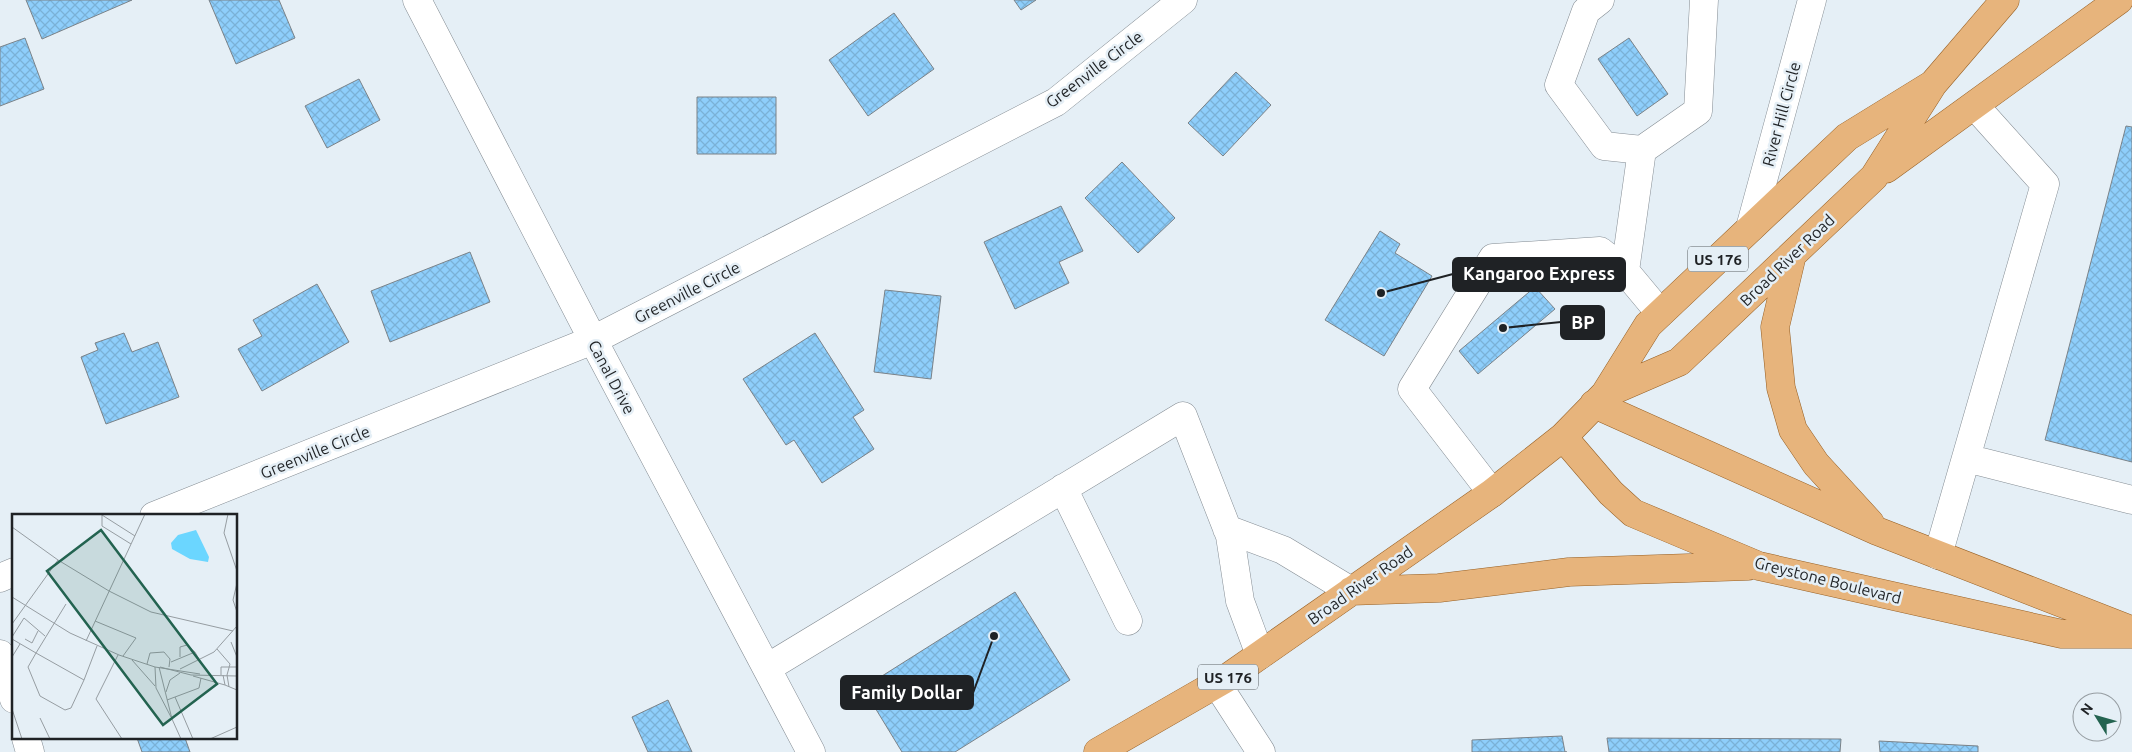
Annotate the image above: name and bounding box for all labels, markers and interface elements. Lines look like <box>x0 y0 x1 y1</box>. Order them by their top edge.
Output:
street label: Greenville Circle <box>1042 27 1146 111</box>
street label: River Hill Circle <box>1758 60 1804 168</box>
street label: Broad River Road <box>1736 211 1838 309</box>
road number: US 176 <box>1688 246 1748 272</box>
street label: Greenville Circle <box>631 258 743 326</box>
callout: Kangaroo Express <box>1453 258 1625 291</box>
text: Kangaroo Express <box>1463 263 1615 283</box>
callout: BP <box>1561 306 1604 339</box>
text: BP <box>1571 312 1595 332</box>
street label: Canal Drive <box>585 337 639 417</box>
street label: Greenville Circle <box>258 422 372 482</box>
inset map <box>12 514 238 740</box>
street label: Broad River Road <box>1304 542 1416 628</box>
street label: Greystone Boulevard <box>1753 553 1903 607</box>
road number: US 176 <box>1198 664 1258 690</box>
callout: Family Dollar <box>841 676 973 709</box>
text: Family Dollar <box>851 682 963 702</box>
north arrow <box>2072 692 2122 742</box>
text: N <box>2077 700 2096 718</box>

